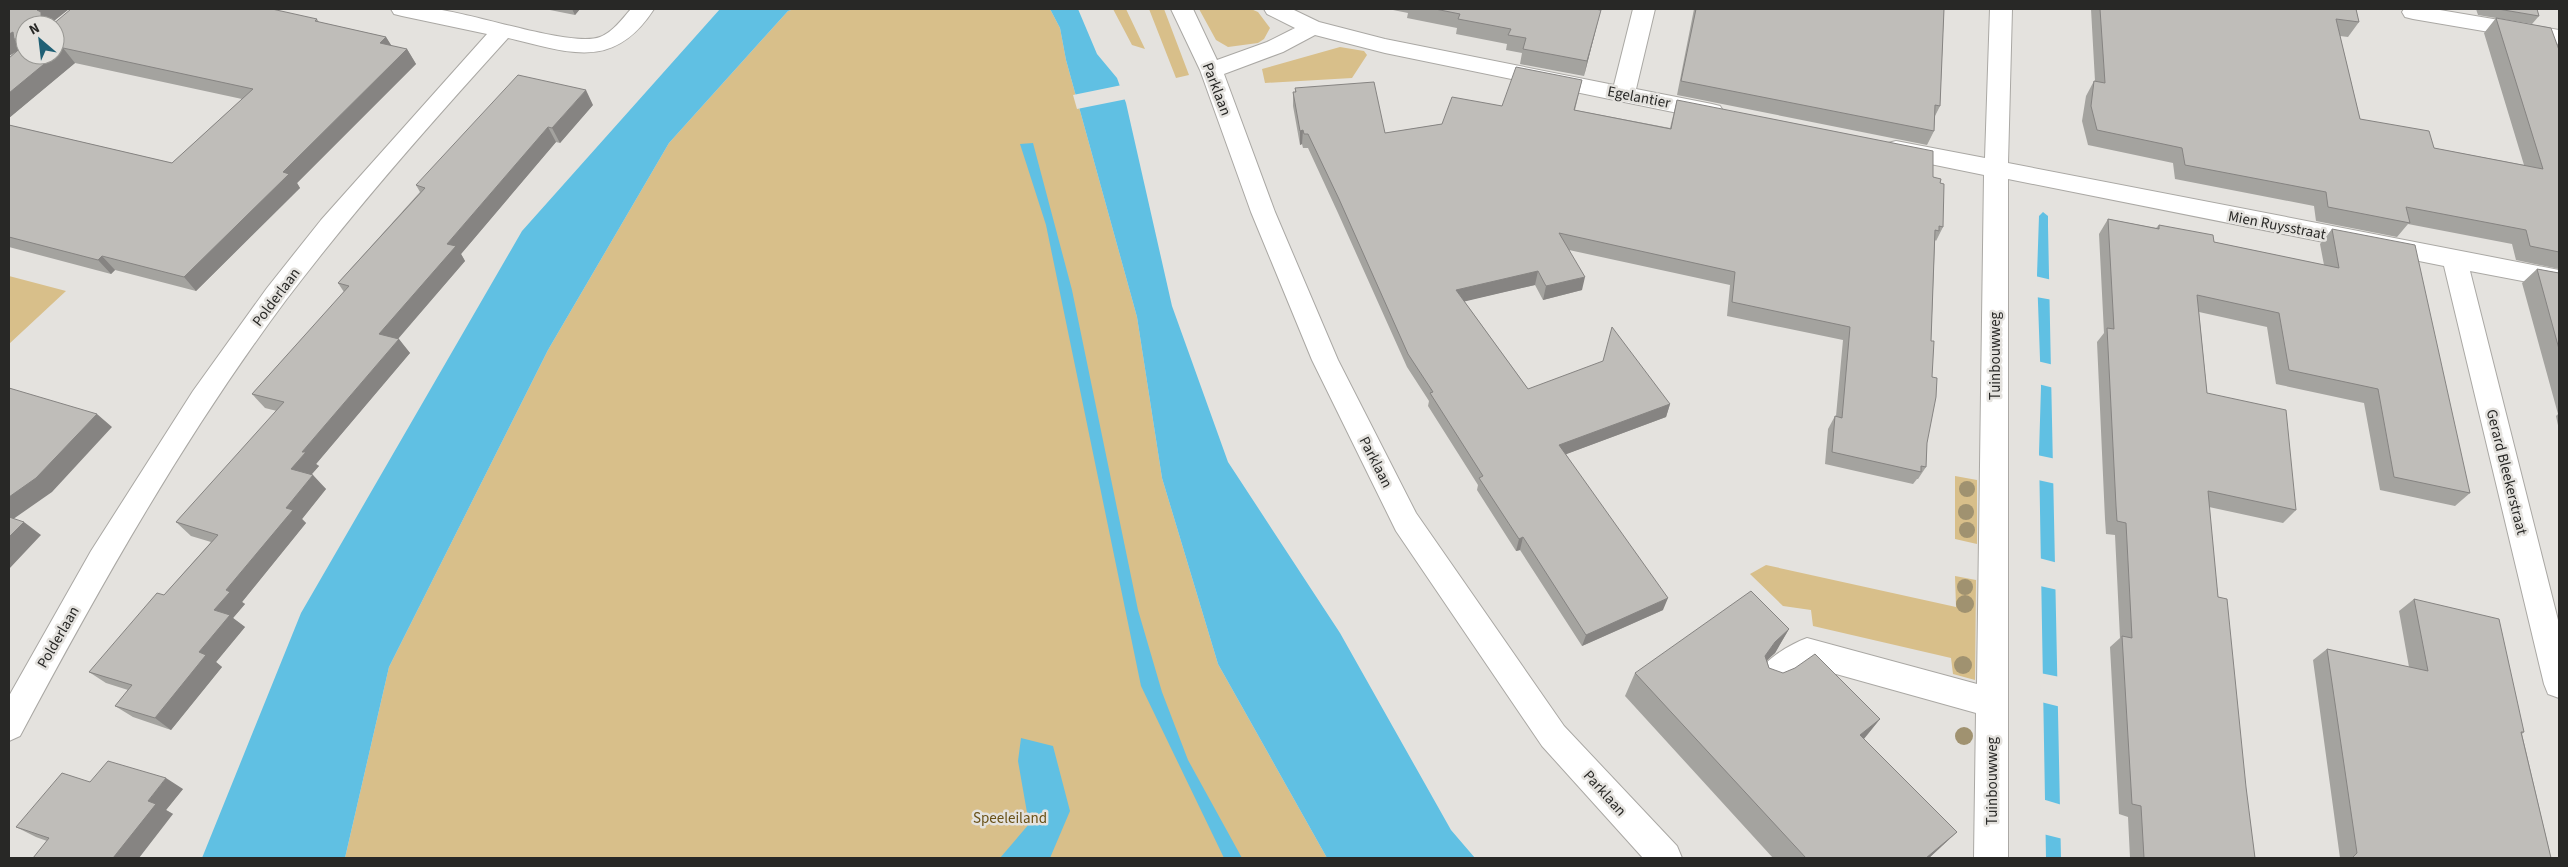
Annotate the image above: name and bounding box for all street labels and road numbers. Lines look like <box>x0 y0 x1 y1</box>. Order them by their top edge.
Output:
street label: Parklaan <box>1197 60 1236 119</box>
street label: Egelantier <box>1606 81 1673 114</box>
street label: Mien Ruysstraat <box>2226 206 2328 245</box>
street label: Polderlaan <box>247 264 305 331</box>
street label: Tuinbouwweg <box>1985 311 2006 400</box>
street label: Gerard Bleekerstraat <box>2481 407 2532 537</box>
street label: Parklaan <box>1354 433 1397 492</box>
street label: Polderlaan <box>32 602 85 672</box>
street label: Tuinbouwweg <box>1982 736 2003 825</box>
street label: Parklaan <box>1578 766 1631 821</box>

